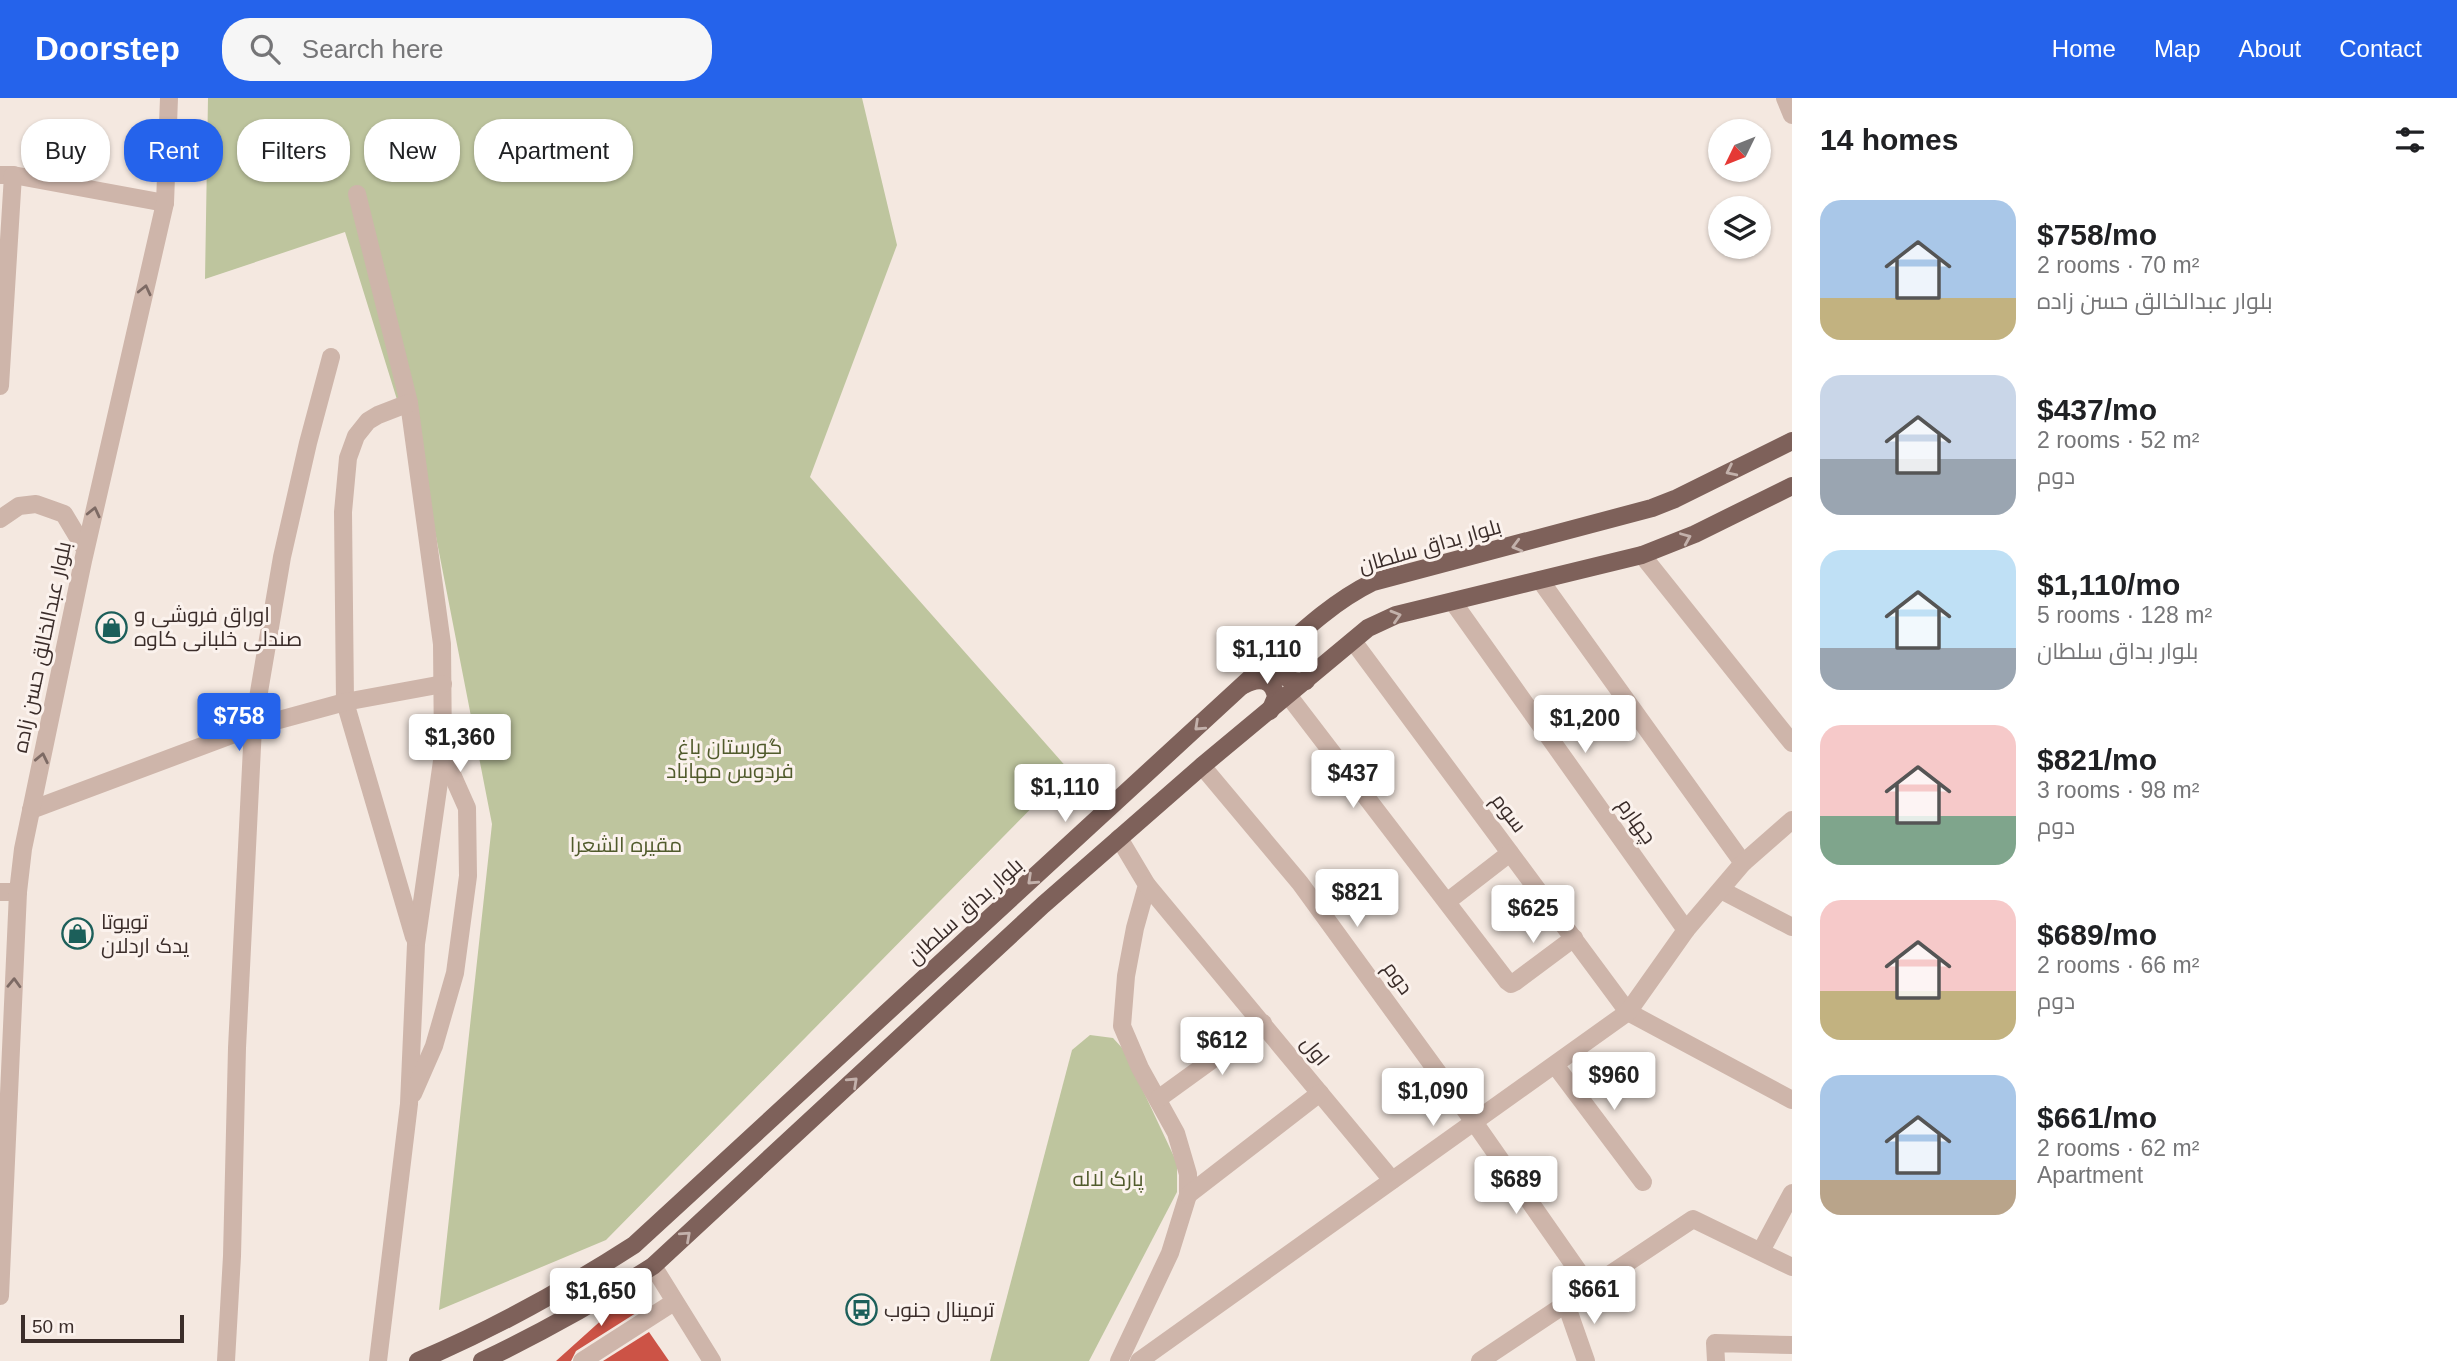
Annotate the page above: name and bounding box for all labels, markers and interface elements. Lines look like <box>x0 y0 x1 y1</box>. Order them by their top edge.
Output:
search box <box>222 18 712 81</box>
text: Doorstep <box>35 30 180 67</box>
icon: search <box>246 30 284 68</box>
text: Search here <box>302 34 444 64</box>
text: Home <box>2052 35 2116 62</box>
text: Map <box>2154 35 2201 62</box>
text: About <box>2239 35 2301 62</box>
text: Contact <box>2339 35 2422 62</box>
chip: Buy <box>21 119 110 182</box>
chip: Rent <box>124 119 223 182</box>
chip: Filters <box>237 119 350 182</box>
chip: New <box>364 119 460 182</box>
chip: Apartment <box>474 119 633 182</box>
north arrow <box>1708 119 1771 182</box>
map controls <box>1708 119 1771 259</box>
icon: filters <box>2391 121 2429 159</box>
text: 14 homes <box>1820 123 1958 156</box>
button: layers <box>1708 196 1771 259</box>
text: $758/mo <box>2037 218 2157 251</box>
icon: home <box>1876 228 1960 312</box>
text: 2 rooms · 70 m² <box>2037 252 2199 278</box>
one-way arrow <box>137 284 151 296</box>
text: بلوار عبدالخالق حسن زاده <box>2037 288 2273 314</box>
text: $437/mo <box>2037 393 2157 426</box>
icon: home <box>1876 403 1960 487</box>
text: 2 rooms · 52 m² <box>2037 427 2199 453</box>
one-way arrow <box>1726 463 1738 477</box>
text: دوم <box>2037 463 2075 489</box>
one-way arrow <box>86 506 100 518</box>
street label: بلوار بداق سلطان <box>1356 514 1504 579</box>
one-way arrow <box>1679 532 1692 546</box>
one-way arrow <box>1511 537 1523 552</box>
street label: بلوار عبدالخالق حسن زاده <box>8 539 77 755</box>
text: $1,110/mo <box>2037 568 2180 601</box>
icon: home <box>1876 578 1960 662</box>
text: 5 rooms · 128 m² <box>2037 602 2212 628</box>
place label: اوراق فروشی و صندلی خلبانی کاوه <box>134 603 302 652</box>
one-way arrow <box>1390 609 1402 624</box>
shop icon: اوراق فروشی و صندلی خلبانی کاوه <box>94 610 128 644</box>
pin: $1,110 <box>1210 626 1324 686</box>
text: $1,110 <box>1232 636 1302 662</box>
text: بلوار بداق سلطان <box>2037 638 2198 664</box>
pin: $758 <box>198 694 280 753</box>
pin: $1,200 <box>1528 696 1642 755</box>
text: $758 <box>213 703 265 729</box>
text: $1,200 <box>1550 705 1620 731</box>
pin: $1,360 <box>403 714 517 774</box>
one-way arrow <box>1194 718 1207 730</box>
text: $1,360 <box>425 724 495 750</box>
park label: گورستان باغ فردوس مهاباد <box>666 735 794 784</box>
text: $821/mo <box>2037 743 2157 776</box>
pin: $437 <box>1312 750 1394 810</box>
one-way arrow <box>34 752 49 764</box>
icon: home <box>1876 753 1960 837</box>
text: $437 <box>1327 760 1379 786</box>
pin: $1,110 <box>1008 764 1122 824</box>
text: $1,110 <box>1030 774 1100 800</box>
text: 3 rooms · 98 m² <box>2037 777 2199 803</box>
street label: سوم <box>1485 789 1531 838</box>
street label: چهارم <box>1611 793 1661 850</box>
text: دوم <box>2037 813 2075 839</box>
park label: مقیره الشعرا <box>570 833 682 857</box>
street label: بلوار بداق سلطان <box>902 853 1028 970</box>
pin: $821 <box>1316 870 1398 929</box>
one-way arrow <box>1027 872 1040 885</box>
text: $821 <box>1331 879 1383 905</box>
pin: $625 <box>1492 886 1574 945</box>
text: $625 <box>1507 895 1559 921</box>
place label: تویوتا یدک اردلان <box>101 910 189 959</box>
shop icon: تویوتا یدک اردلان <box>61 917 95 951</box>
text: $689/mo <box>2037 918 2157 951</box>
icon: home <box>1876 928 1960 1012</box>
text: 2 rooms · 66 m² <box>2037 952 2199 978</box>
street label: دوم <box>1376 957 1418 1000</box>
one-way arrow <box>6 978 21 989</box>
text: دوم <box>2037 988 2075 1014</box>
pin: $612 <box>1181 1018 1263 1077</box>
text: $612 <box>1196 1027 1248 1053</box>
street label: اول <box>1295 1031 1334 1071</box>
pin: $960 <box>1573 1052 1655 1112</box>
text: $960 <box>1588 1062 1640 1088</box>
pin: $1,090 <box>1376 1068 1490 1128</box>
one-way arrow <box>845 1078 858 1090</box>
text: $1,090 <box>1398 1078 1468 1104</box>
text: $661/mo <box>2037 1101 2157 1134</box>
icon: home <box>1876 1103 1960 1187</box>
text: 2 rooms · 62 m² <box>2037 1135 2199 1161</box>
pin: $689 <box>1475 1156 1557 1216</box>
text: Apartment <box>2037 1162 2143 1188</box>
text: $689 <box>1490 1166 1542 1192</box>
park label: پارک لاله <box>1072 1167 1144 1193</box>
one-way arrow <box>678 1232 691 1245</box>
pin: $661 <box>1553 1266 1635 1326</box>
pin: $1,650 <box>544 1268 658 1328</box>
text: $661 <box>1568 1276 1620 1302</box>
text: $1,650 <box>566 1278 636 1304</box>
bus stop icon: ترمینال جنوب <box>844 1293 878 1327</box>
place label: ترمینال جنوب <box>884 1298 995 1323</box>
scale bar <box>21 1312 184 1344</box>
text: 50 m <box>32 1316 74 1337</box>

